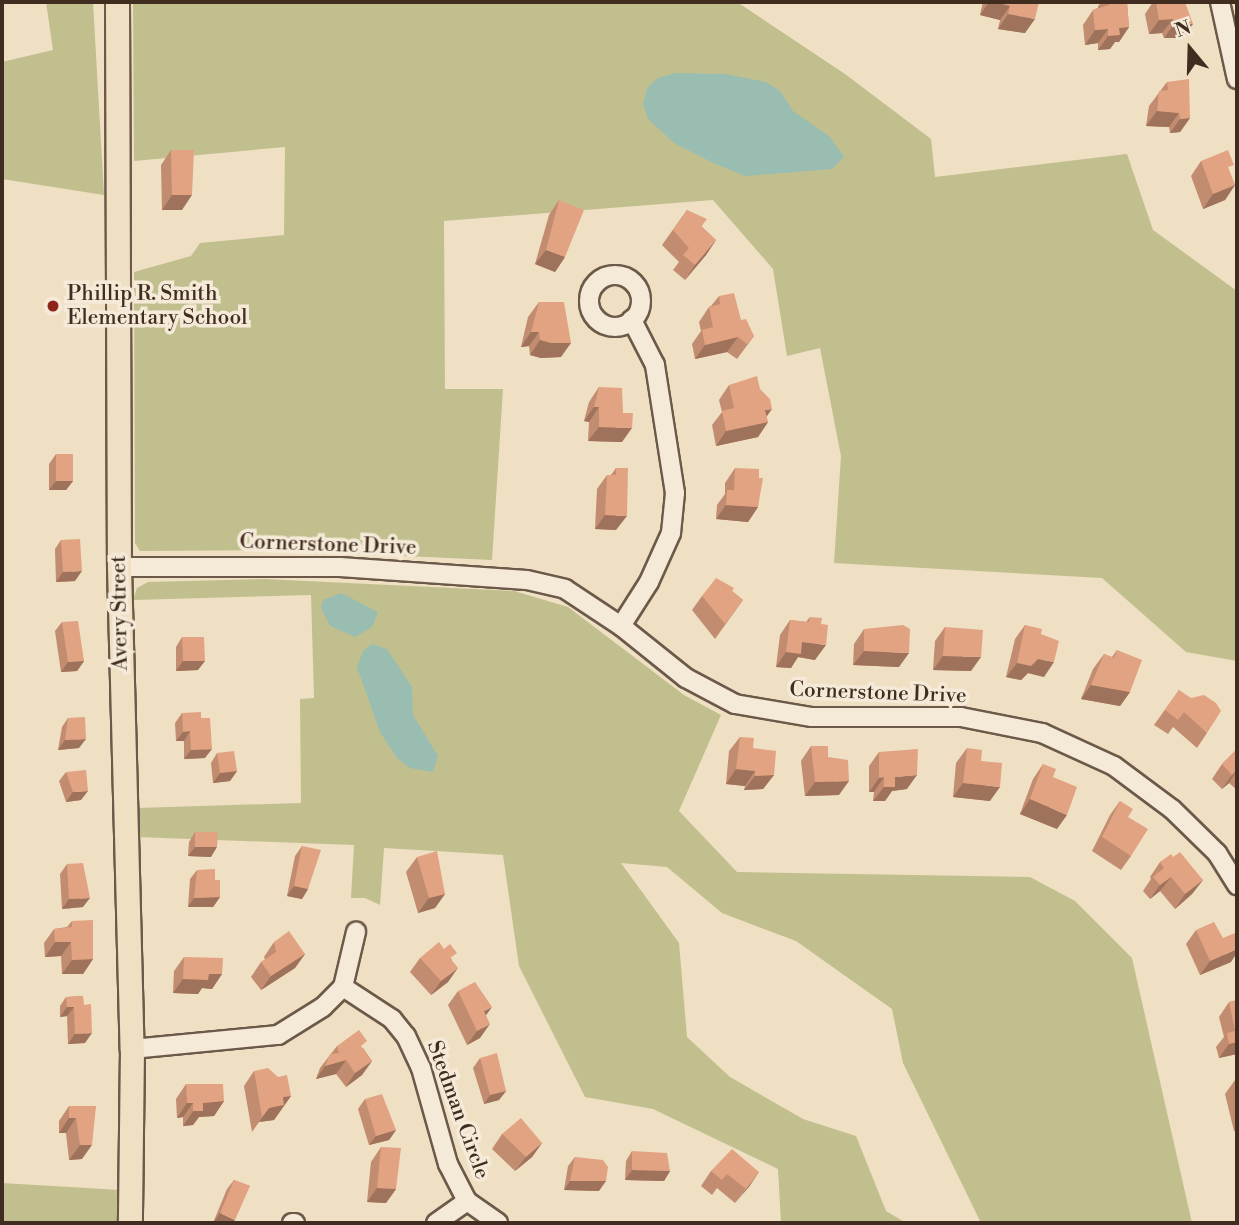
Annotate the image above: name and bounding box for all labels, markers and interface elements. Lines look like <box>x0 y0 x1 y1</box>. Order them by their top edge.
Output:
north arrow <box>1155 14 1225 84</box>
text: N <box>1172 15 1194 43</box>
place label: Phillip R. Smith Elementary School <box>67 281 247 331</box>
marker: Phillip R. Smith Elementary School <box>45 298 61 314</box>
street label: Cornerstone Drive <box>239 529 417 561</box>
street label: Avery Street <box>106 555 134 671</box>
street label: Cornerstone Drive <box>789 677 967 709</box>
street label: Stedman Circle <box>421 1037 495 1183</box>

